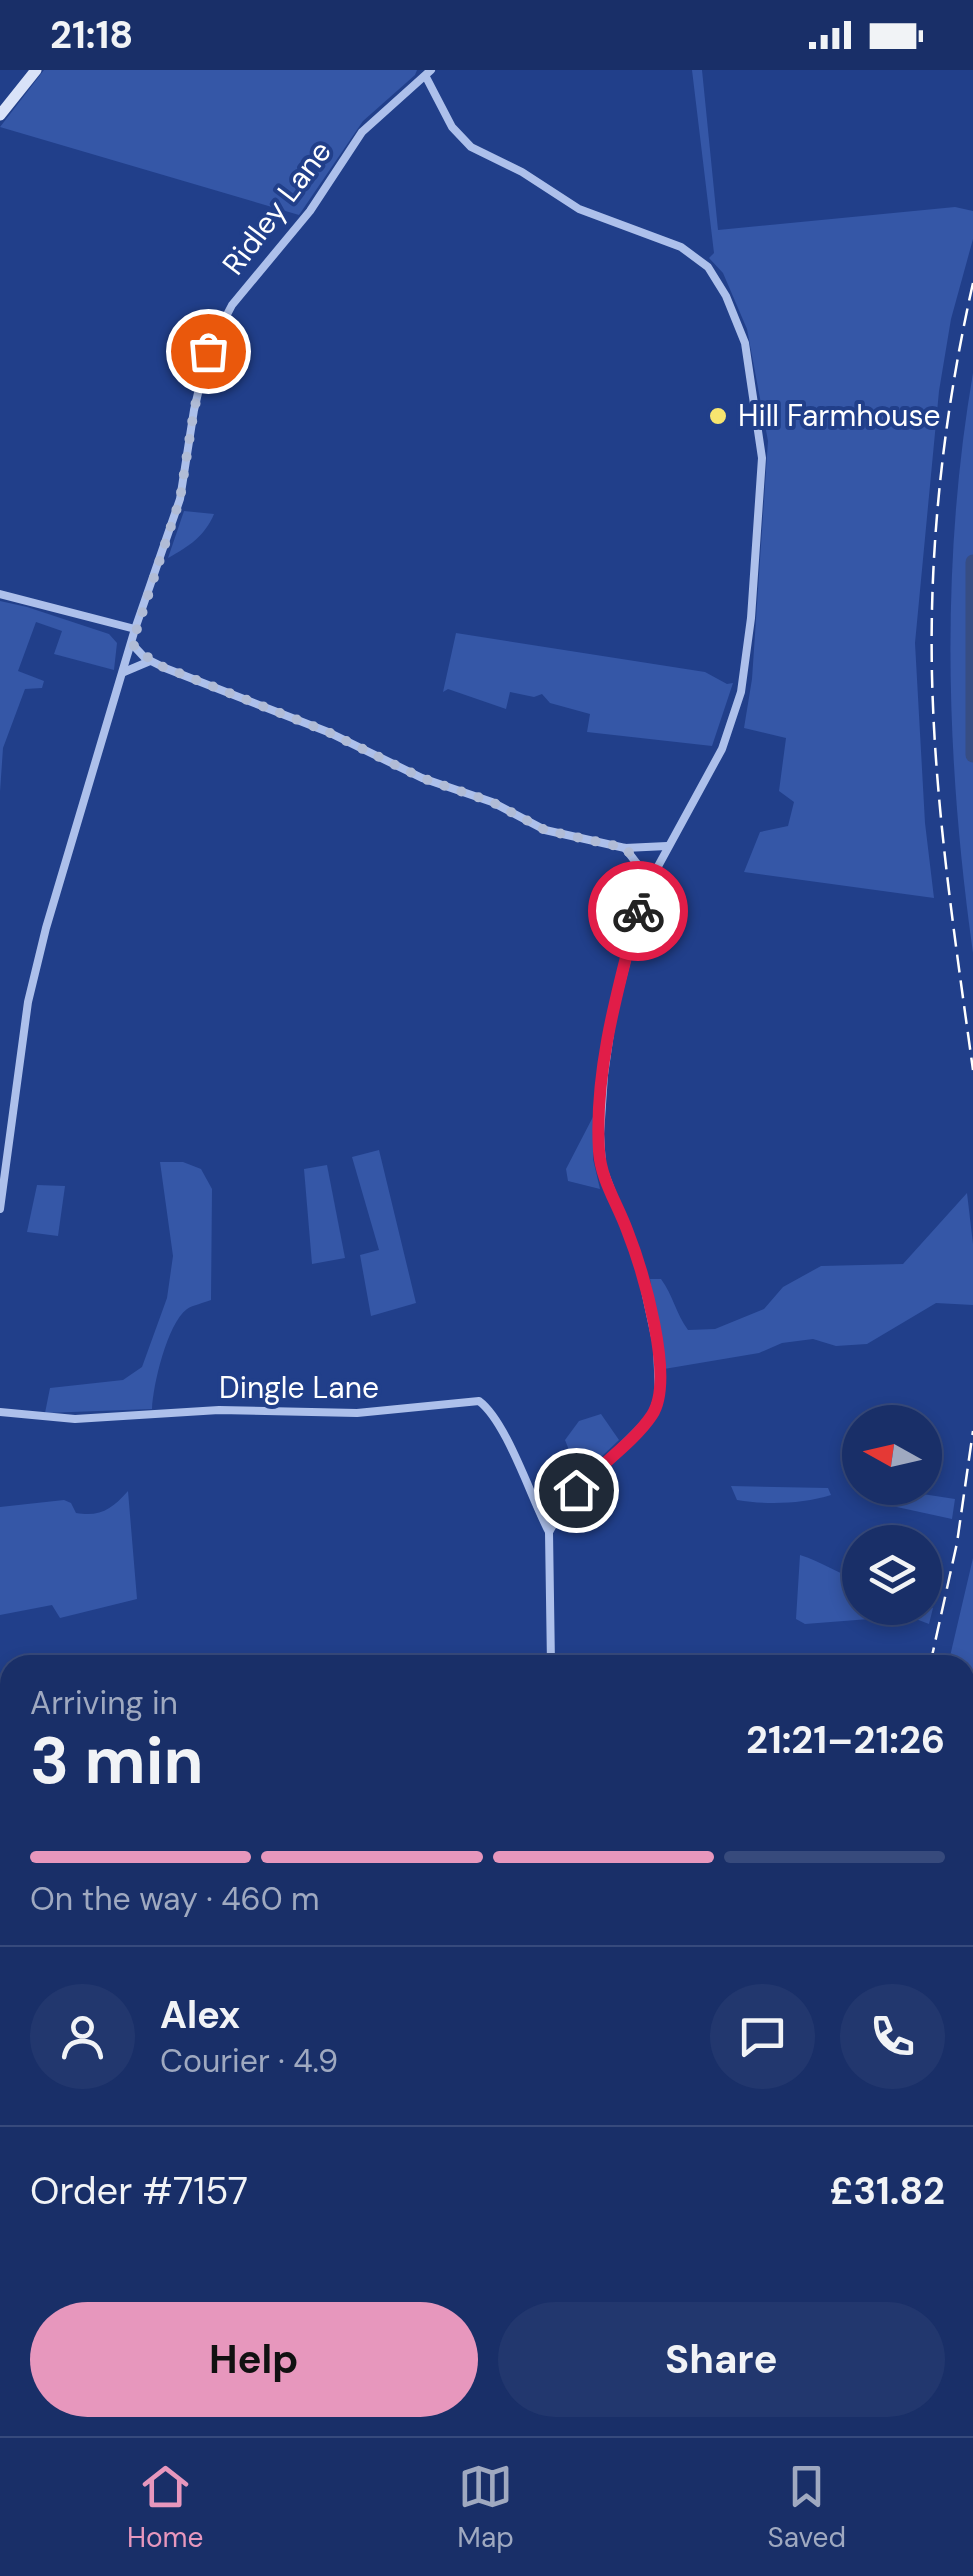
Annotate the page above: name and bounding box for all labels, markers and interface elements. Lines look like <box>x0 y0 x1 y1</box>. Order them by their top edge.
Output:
text: 21:18 <box>50 10 133 60</box>
street label: Ridley Lane <box>213 133 340 283</box>
pin <box>166 309 251 394</box>
icon: bag <box>181 324 236 379</box>
place label: Hill Farmhouse <box>738 396 941 435</box>
marker: Hill Farmhouse <box>707 405 729 427</box>
courier <box>588 861 688 961</box>
icon: bike <box>611 884 666 939</box>
street label: Dingle Lane <box>219 1368 379 1407</box>
north arrow <box>842 1405 942 1505</box>
map controls <box>842 1405 942 1625</box>
pin <box>534 1448 619 1533</box>
icon: home <box>549 1463 604 1518</box>
button: layers <box>842 1525 942 1625</box>
text: Arriving in <box>30 1682 178 1724</box>
text: 21:21–21:26 <box>746 1715 945 1765</box>
text: 3 min <box>30 1719 204 1803</box>
text: On the way · 460 m <box>30 1878 320 1920</box>
button: person <box>30 1984 135 2089</box>
button: chat <box>710 1984 815 2089</box>
button: phone <box>840 1984 945 2089</box>
text: Alex <box>160 1990 240 2040</box>
text: Courier · 4.9 <box>160 2040 338 2082</box>
text: Order #7157 <box>30 2166 248 2216</box>
text: £31.82 <box>829 2166 945 2216</box>
button: Help <box>30 2302 478 2417</box>
button: Share <box>498 2302 945 2417</box>
tab: Home <box>127 2459 203 2556</box>
tab: Map <box>457 2459 514 2556</box>
tab: Saved <box>768 2459 846 2556</box>

